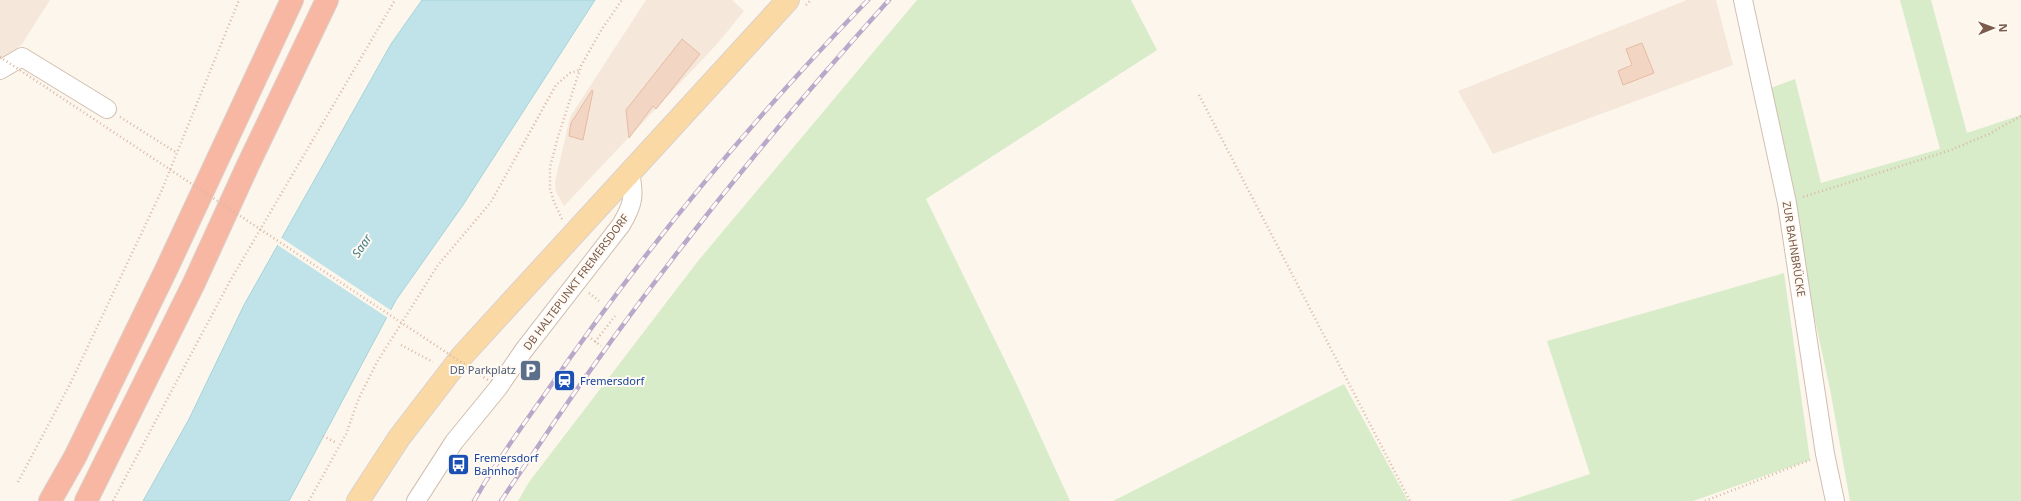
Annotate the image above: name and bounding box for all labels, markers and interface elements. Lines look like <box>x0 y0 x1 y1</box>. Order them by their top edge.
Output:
north arrow <box>1973 8 2013 48</box>
text: N <box>1996 23 2011 32</box>
street label: ZUR BAHNBRÜCKE <box>1780 200 1809 298</box>
street label: DB HALTEPUNKT FREMERSDORF <box>519 210 632 353</box>
water label: Saar <box>348 230 376 261</box>
parking icon: DB Parkplatz <box>518 357 544 383</box>
place label: DB Parkplatz <box>450 362 516 377</box>
station icon: Fremersdorf <box>551 368 577 394</box>
place label: Fremersdorf <box>580 373 645 388</box>
place label: Fremersdorf Bahnhof <box>474 450 539 478</box>
bus stop icon: Fremersdorf Bahnhof <box>445 451 471 477</box>

